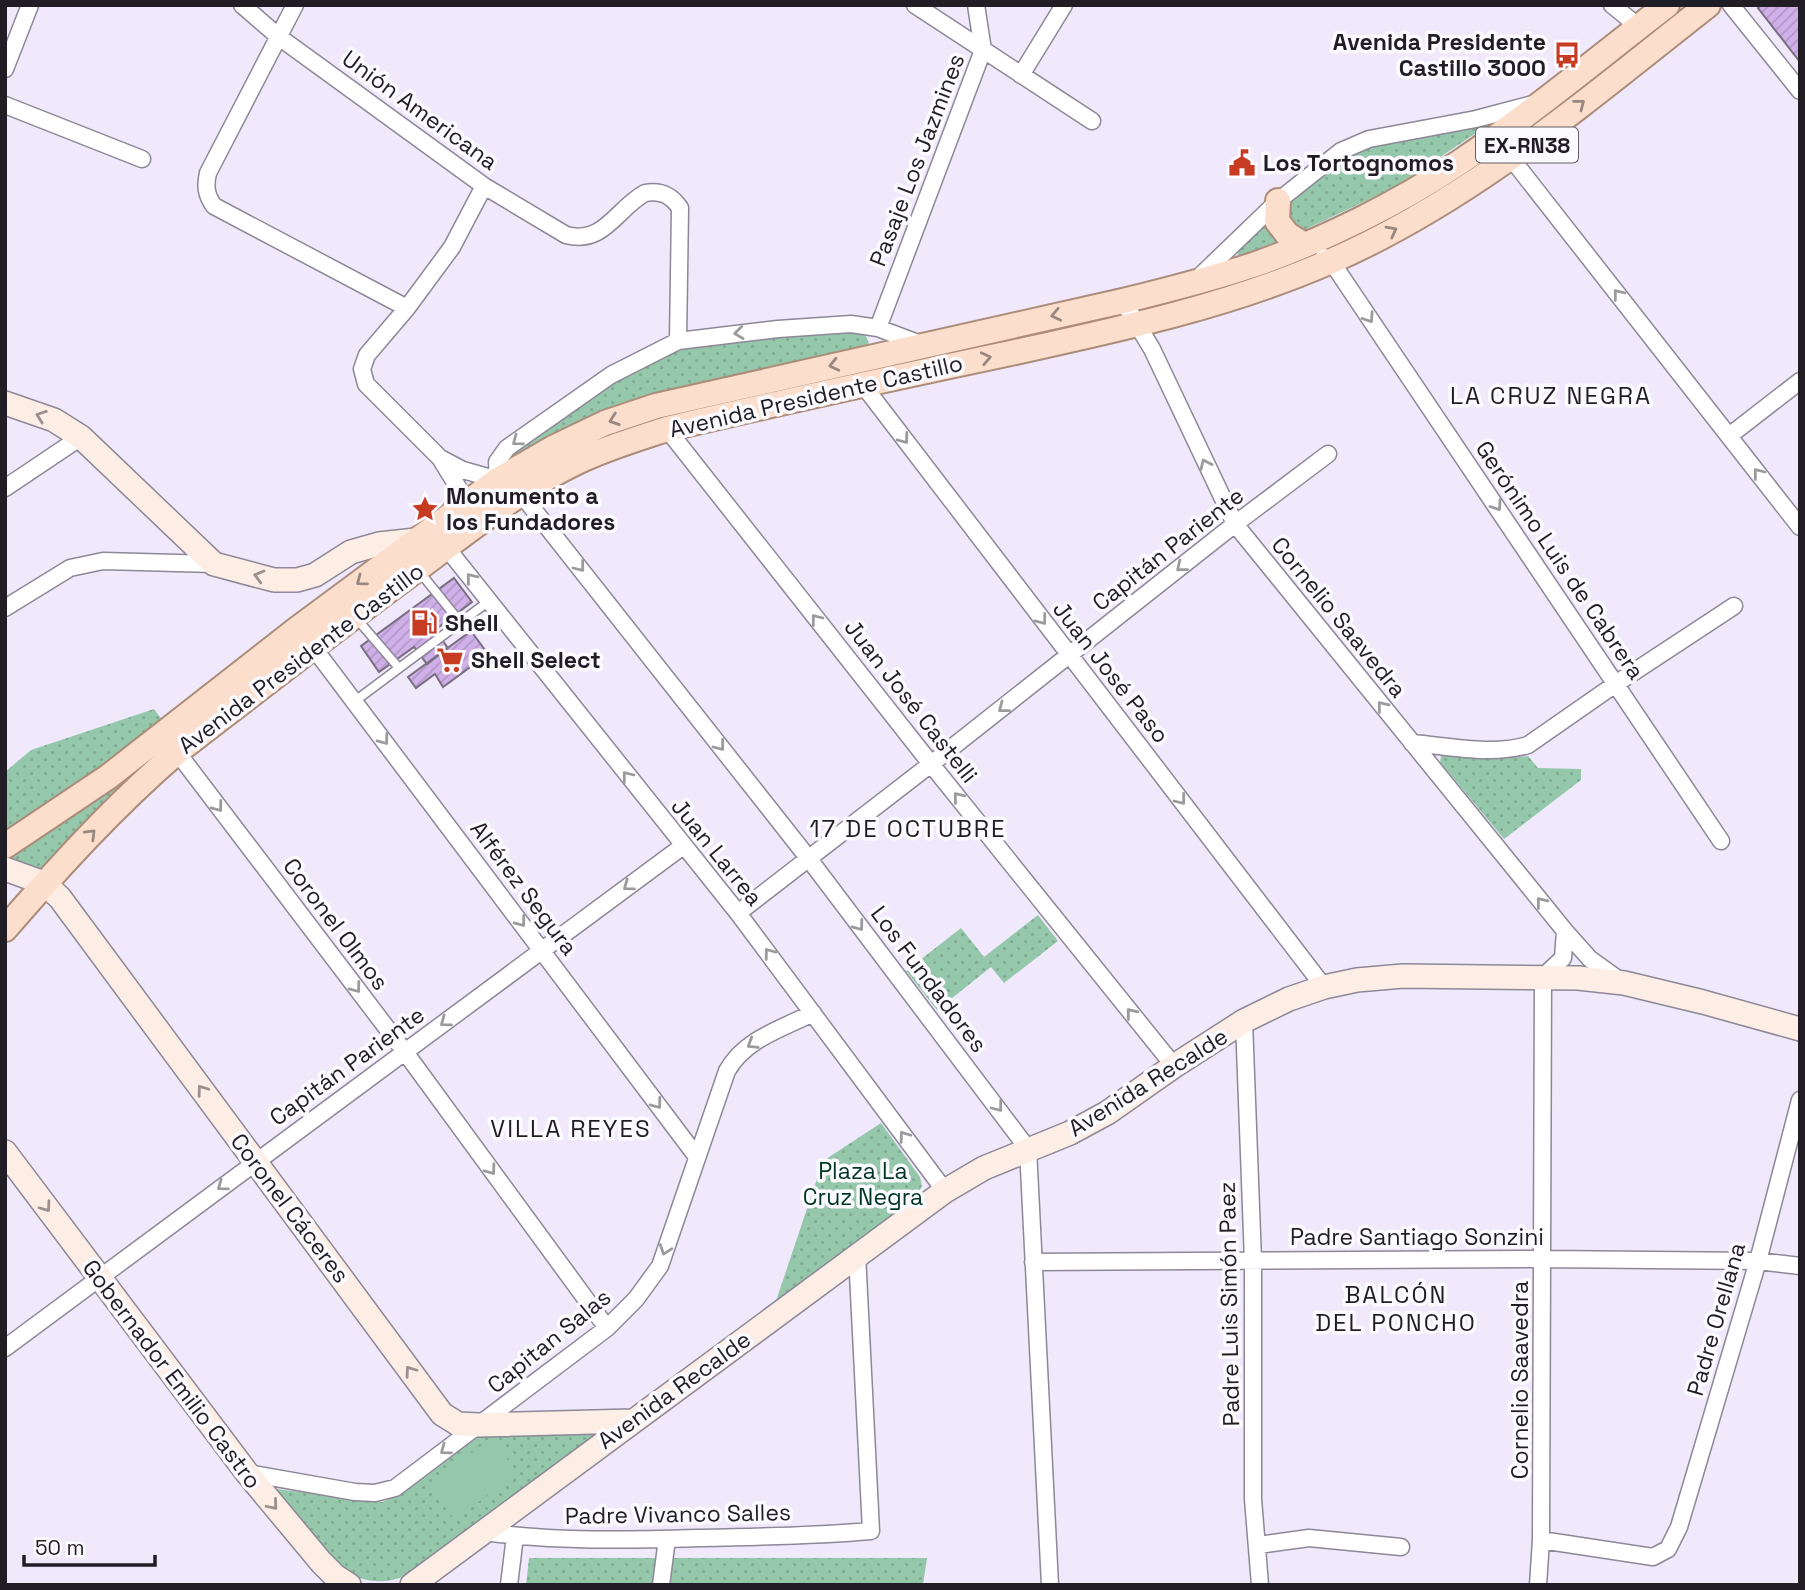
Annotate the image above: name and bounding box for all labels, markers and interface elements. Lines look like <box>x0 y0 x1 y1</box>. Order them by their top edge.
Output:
place label: Avenida Presidente Castillo 3000 <box>1333 27 1546 83</box>
bus stop icon: Avenida Presidente Castillo 3000 <box>1552 40 1582 70</box>
street label: Unión Americana <box>336 43 504 177</box>
street label: Pasaje Los Jazmines <box>863 49 971 271</box>
one-way arrow <box>1573 100 1585 113</box>
road number: EX-RN38 <box>1476 128 1578 162</box>
public building icon: Los Tortognomos <box>1227 148 1257 178</box>
place label: Los Tortognomos <box>1263 148 1454 178</box>
one-way arrow <box>1385 226 1397 239</box>
one-way arrow <box>1613 290 1626 302</box>
one-way arrow <box>1050 307 1062 322</box>
one-way arrow <box>1361 310 1373 323</box>
one-way arrow <box>733 326 745 341</box>
street label: Avenida Presidente Castillo <box>666 348 966 444</box>
one-way arrow <box>980 352 992 367</box>
one-way arrow <box>828 357 840 371</box>
district label: LA CRUZ NEGRA <box>1450 380 1652 411</box>
one-way arrow <box>35 410 47 424</box>
one-way arrow <box>608 412 620 426</box>
one-way arrow <box>896 432 909 444</box>
one-way arrow <box>512 433 524 445</box>
street label: Gerónimo Luis de Cabrera <box>1469 435 1651 685</box>
one-way arrow <box>1199 459 1213 471</box>
one-way arrow <box>1753 469 1766 481</box>
street label: Capitán Pariente <box>1086 480 1250 618</box>
place label: Monumento a los Fundadores <box>446 481 615 537</box>
place icon: Monumento a los Fundadores <box>410 494 440 524</box>
one-way arrow <box>1489 498 1501 511</box>
street label: Cornelio Saavedra <box>1265 530 1413 704</box>
street label: Avenida Presidente Castillo <box>172 556 430 760</box>
one-way arrow <box>1177 558 1189 571</box>
one-way arrow <box>571 560 584 572</box>
one-way arrow <box>253 570 265 585</box>
one-way arrow <box>356 573 369 586</box>
one-way arrow <box>466 573 479 586</box>
street label: Juan José Paso <box>1046 595 1176 749</box>
fuel station icon: Shell <box>409 608 439 638</box>
place label: Shell <box>445 608 499 638</box>
one-way arrow <box>1034 612 1047 625</box>
street label: Juan José Castelli <box>838 613 984 789</box>
one-way arrow <box>812 614 825 626</box>
supermarket icon: Shell Select <box>435 645 465 675</box>
place label: Shell Select <box>471 645 601 675</box>
one-way arrow <box>998 700 1011 712</box>
one-way arrow <box>1378 701 1391 713</box>
one-way arrow <box>376 732 388 745</box>
one-way arrow <box>712 739 725 751</box>
one-way arrow <box>623 771 635 784</box>
street label: Juan Larrea <box>664 792 770 912</box>
one-way arrow <box>953 792 966 805</box>
one-way arrow <box>1173 793 1186 805</box>
one-way arrow <box>210 799 222 811</box>
district label: 17 DE OCTUBRE <box>809 813 1007 844</box>
street label: Alférez Segura <box>464 815 584 961</box>
one-way arrow <box>82 829 95 842</box>
street label: Coronel Olmos <box>277 852 395 996</box>
one-way arrow <box>623 878 635 890</box>
one-way arrow <box>1537 897 1549 910</box>
street label: Los Fundadores <box>864 900 994 1058</box>
one-way arrow <box>513 914 525 926</box>
one-way arrow <box>851 918 864 931</box>
one-way arrow <box>764 949 777 961</box>
one-way arrow <box>347 980 360 993</box>
street label: Capitán Pariente <box>264 1000 430 1132</box>
one-way arrow <box>1126 1008 1139 1020</box>
one-way arrow <box>440 1013 453 1026</box>
street label: Avenida Recalde <box>1063 1021 1233 1143</box>
one-way arrow <box>747 1036 760 1049</box>
one-way arrow <box>198 1085 210 1098</box>
one-way arrow <box>649 1096 662 1109</box>
one-way arrow <box>989 1099 1002 1111</box>
district label: VILLA REYES <box>490 1113 652 1144</box>
street label: Coronel Cáceres <box>224 1127 356 1289</box>
one-way arrow <box>900 1131 912 1144</box>
park label: Plaza La Cruz Negra <box>803 1156 923 1212</box>
one-way arrow <box>483 1163 496 1175</box>
one-way arrow <box>218 1178 230 1190</box>
street label: Padre Luis Simón Paez <box>1212 1181 1246 1427</box>
one-way arrow <box>37 1199 50 1212</box>
street label: Padre Santiago Sonzini <box>1290 1222 1544 1252</box>
street label: Padre Orellana <box>1680 1239 1752 1399</box>
one-way arrow <box>659 1244 673 1256</box>
street label: Gobernador Emilio Castro <box>76 1253 268 1495</box>
district label: BALCÓN DEL PONCHO <box>1315 1279 1477 1338</box>
street label: Cornelio Saavedra <box>1505 1281 1535 1479</box>
street label: Capitan Salas <box>481 1282 617 1400</box>
street label: Avenida Recalde <box>591 1324 757 1456</box>
one-way arrow <box>406 1367 418 1379</box>
one-way arrow <box>440 1442 453 1455</box>
one-way arrow <box>265 1496 277 1509</box>
street label: Padre Vivanco Salles <box>565 1497 791 1531</box>
scale bar <box>24 1524 156 1568</box>
text: 50 m <box>35 1534 85 1561</box>

